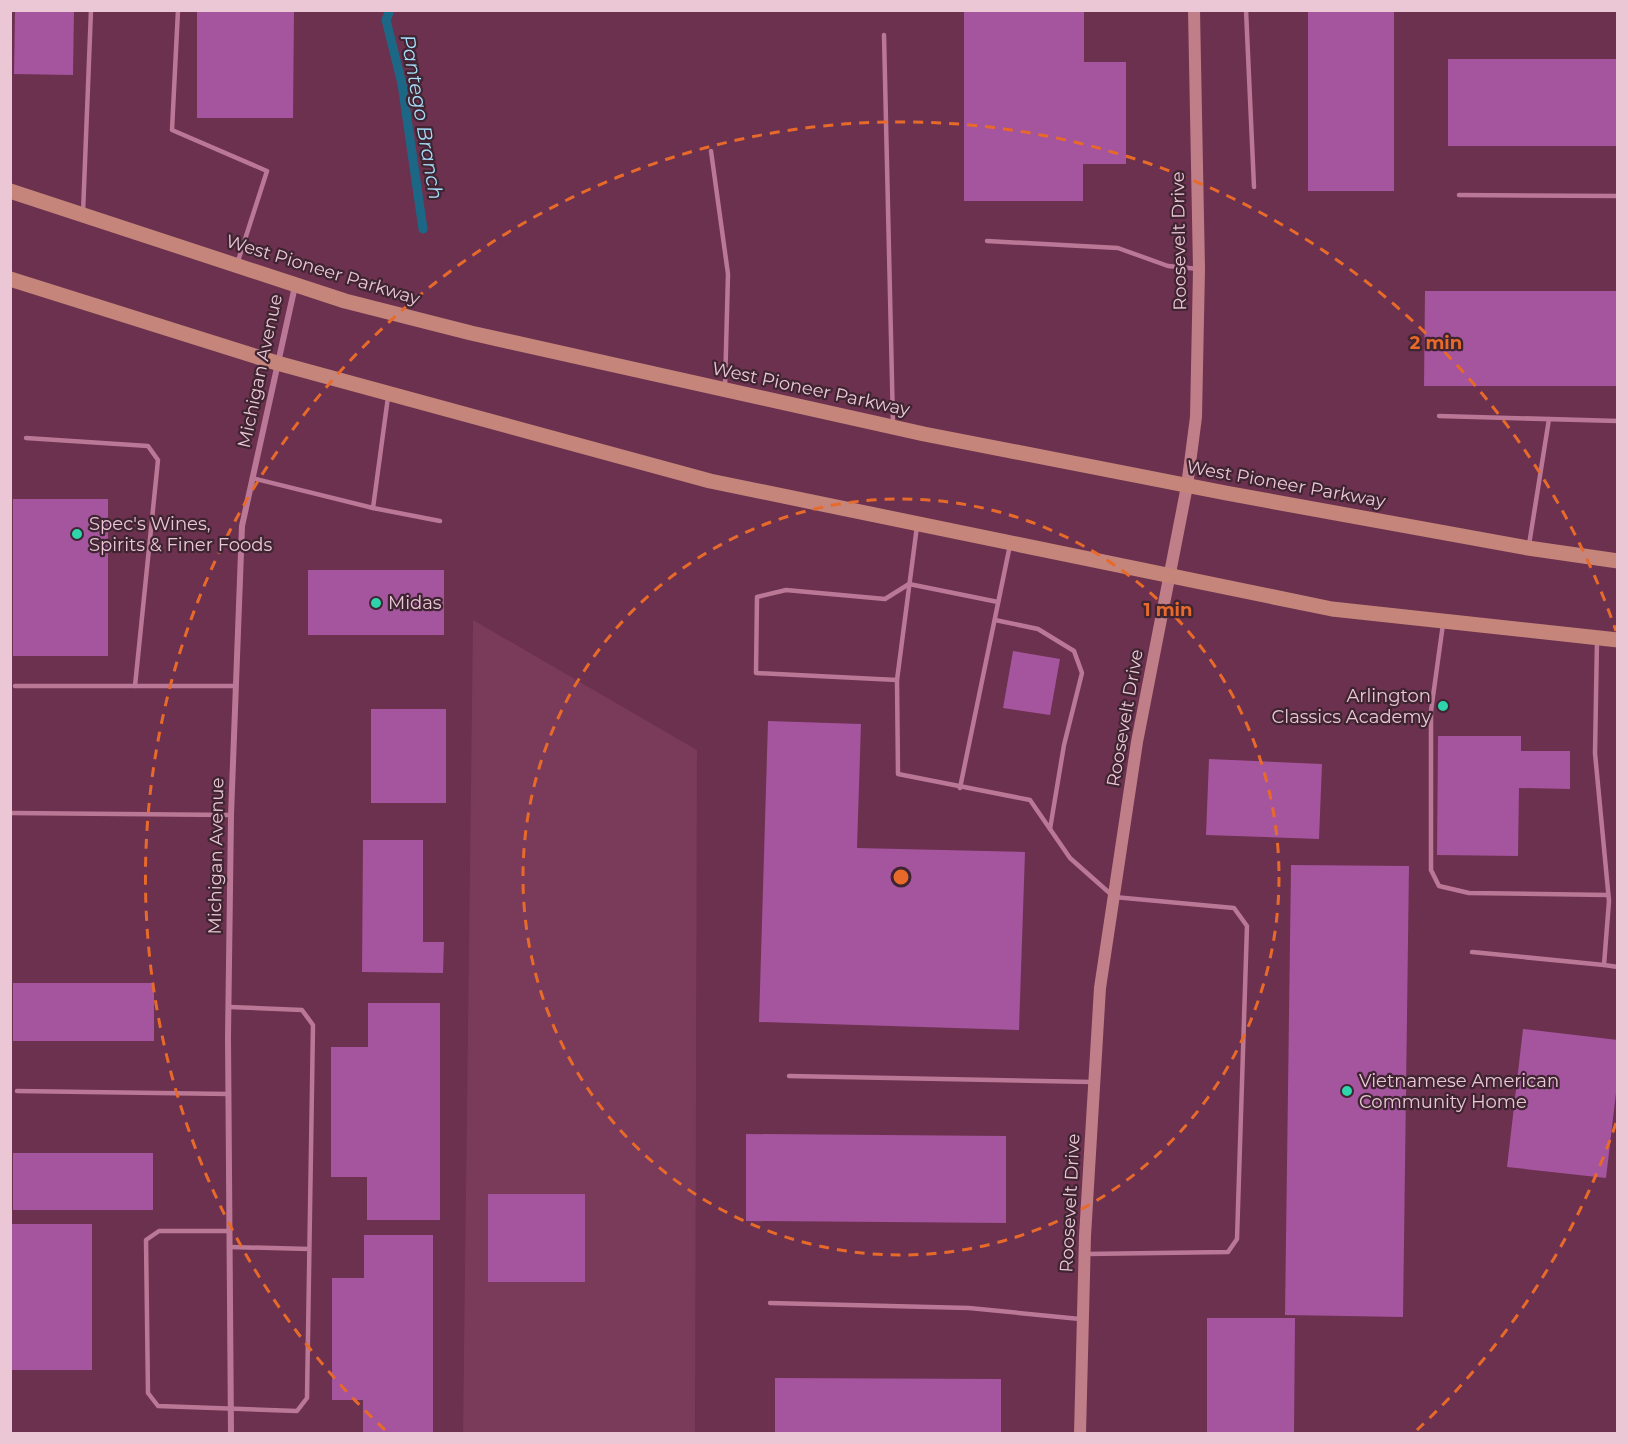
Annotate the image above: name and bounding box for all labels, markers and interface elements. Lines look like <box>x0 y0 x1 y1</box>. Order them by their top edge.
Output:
water label: Pantego Branch <box>396 33 448 201</box>
street label: Roosevelt Drive <box>1167 171 1191 311</box>
street label: West Pioneer Parkway <box>223 230 423 310</box>
street label: Michigan Avenue <box>233 292 287 450</box>
text: 2 min <box>1410 332 1462 354</box>
street label: West Pioneer Parkway <box>710 357 912 421</box>
street label: West Pioneer Parkway <box>1185 456 1387 512</box>
place label: Spec's Wines, Spirits & Finer Foods <box>89 513 273 556</box>
marker: Spec's Wines, Spirits & Finer Foods <box>70 527 84 541</box>
place label: Midas <box>388 592 442 614</box>
marker: Midas <box>369 596 383 610</box>
text: 1 min <box>1144 599 1192 621</box>
street label: Roosevelt Drive <box>1102 647 1148 788</box>
place label: Arlington Classics Academy <box>1272 685 1431 728</box>
marker: Arlington Classics Academy <box>1436 699 1450 713</box>
street label: Michigan Avenue <box>204 777 228 935</box>
centre of rings <box>891 867 911 887</box>
place label: Vietnamese American Community Home <box>1359 1070 1559 1113</box>
marker: Vietnamese American Community Home <box>1340 1084 1354 1098</box>
street label: Roosevelt Drive <box>1055 1133 1085 1273</box>

